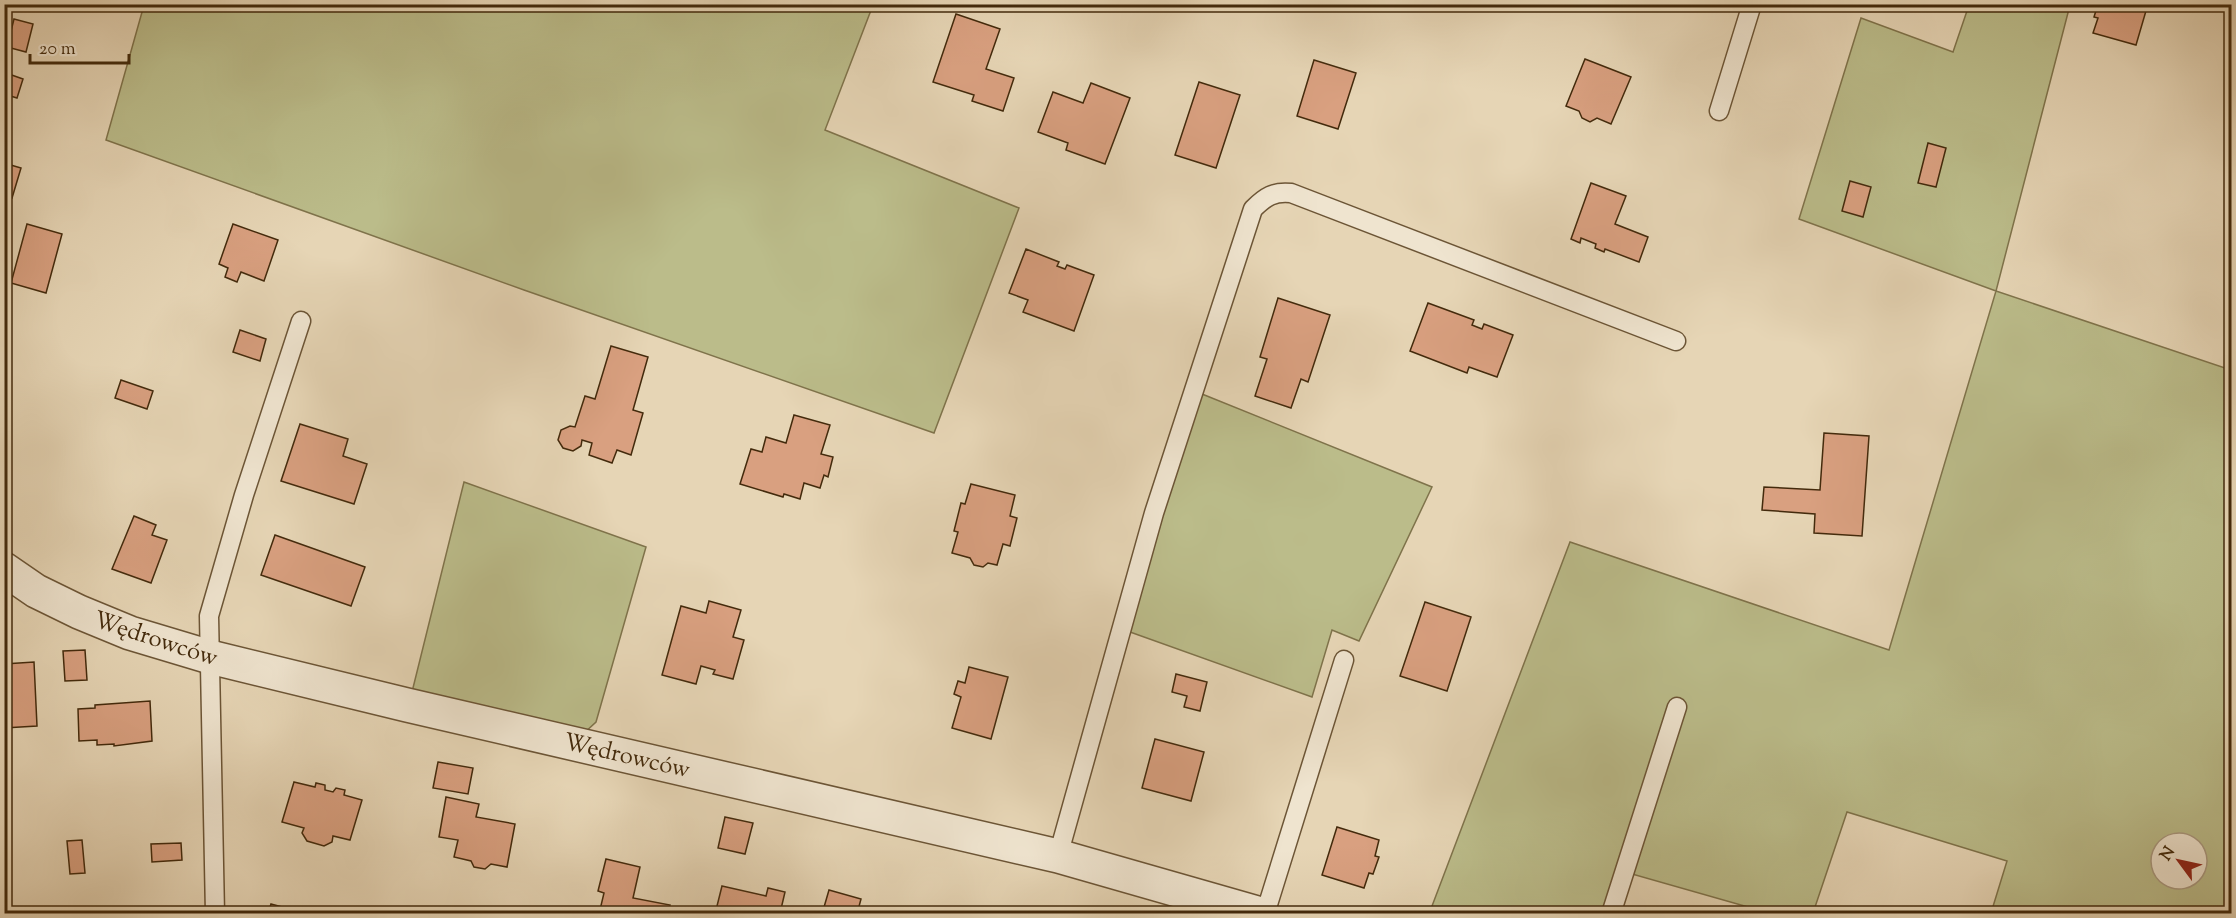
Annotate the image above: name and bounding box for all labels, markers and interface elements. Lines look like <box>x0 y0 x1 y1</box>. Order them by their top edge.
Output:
scale bar <box>30 27 129 65</box>
text: 20 m <box>39 37 76 63</box>
street label: Wędrowców <box>89 604 222 676</box>
street label: Wędrowców <box>560 726 693 788</box>
north arrow <box>2149 831 2209 891</box>
text: N <box>2155 842 2182 866</box>

